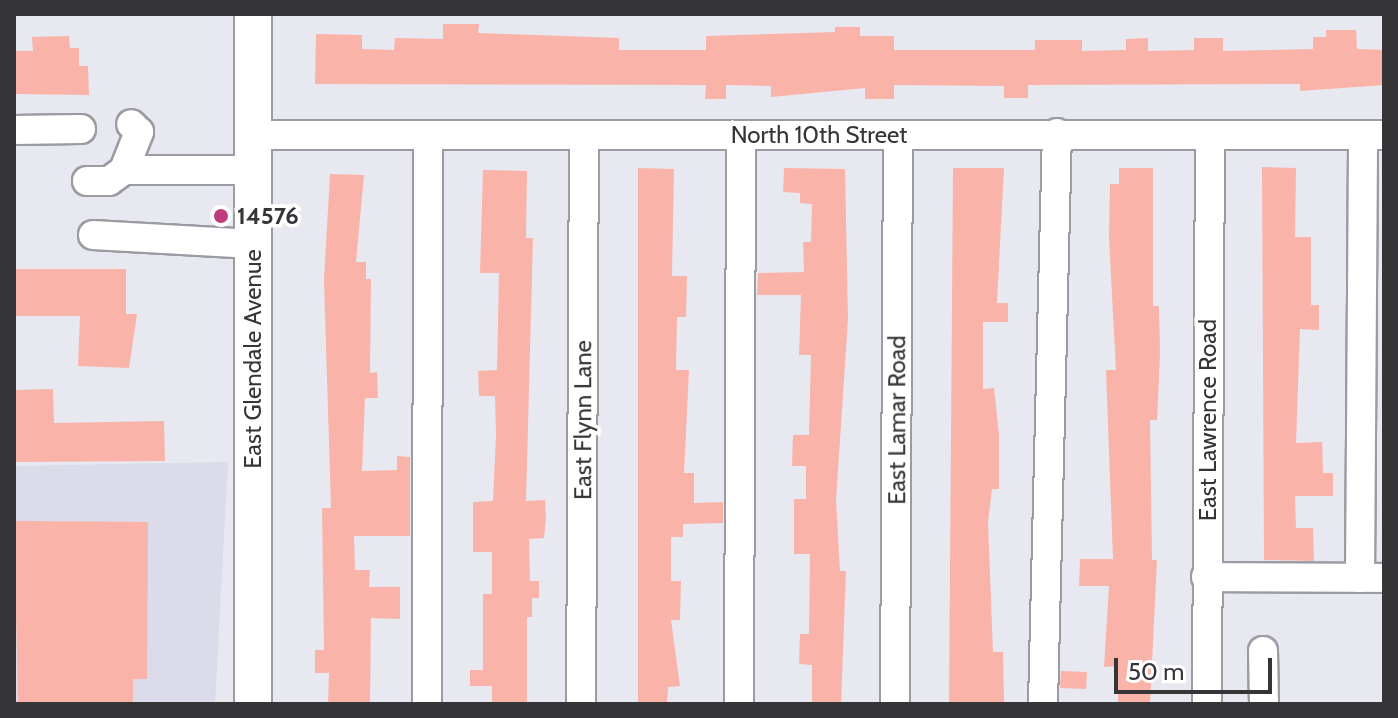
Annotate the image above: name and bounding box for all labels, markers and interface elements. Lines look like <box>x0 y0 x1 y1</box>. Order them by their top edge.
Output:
street label: North 10th Street <box>731 121 907 149</box>
place label: 14576 <box>237 202 299 230</box>
marker: 14576 <box>212 207 230 225</box>
street label: East Glendale Avenue <box>239 249 267 469</box>
street label: East Lawrence Road <box>1194 319 1222 521</box>
street label: East Lamar Road <box>883 335 911 505</box>
street label: East Flynn Lane <box>569 340 597 500</box>
scale bar <box>1118 642 1276 692</box>
text: 50 m <box>1128 657 1184 686</box>

